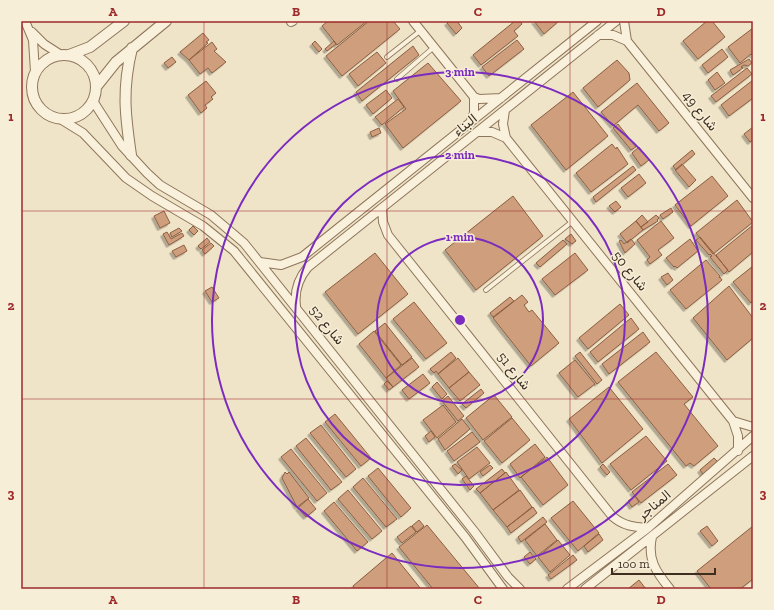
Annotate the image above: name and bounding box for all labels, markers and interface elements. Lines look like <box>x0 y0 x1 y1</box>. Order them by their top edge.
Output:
text: A <box>109 4 118 19</box>
text: B <box>292 4 300 19</box>
text: C <box>474 4 482 19</box>
text: D <box>656 4 666 19</box>
text: 3 min <box>445 65 475 79</box>
street label: شارع 49 <box>677 88 721 136</box>
text: 1 <box>8 109 14 124</box>
text: 1 <box>760 109 766 124</box>
street label: البناء <box>449 110 481 140</box>
text: 2 min <box>445 148 475 162</box>
text: 1 min <box>446 230 474 244</box>
street label: شارع 50 <box>607 248 651 296</box>
text: 2 <box>8 298 15 313</box>
text: 2 <box>760 298 767 313</box>
street label: شارع 52 <box>304 302 348 349</box>
centre of rings <box>453 313 467 327</box>
street label: شارع 51 <box>492 349 534 395</box>
text: 3 <box>8 486 15 501</box>
street label: المناجر <box>633 486 674 525</box>
text: 3 <box>760 486 767 501</box>
scale bar <box>612 550 715 576</box>
text: 100 m <box>618 557 650 571</box>
text: A <box>109 592 118 607</box>
text: B <box>292 592 300 607</box>
text: C <box>474 592 482 607</box>
text: D <box>656 592 666 607</box>

